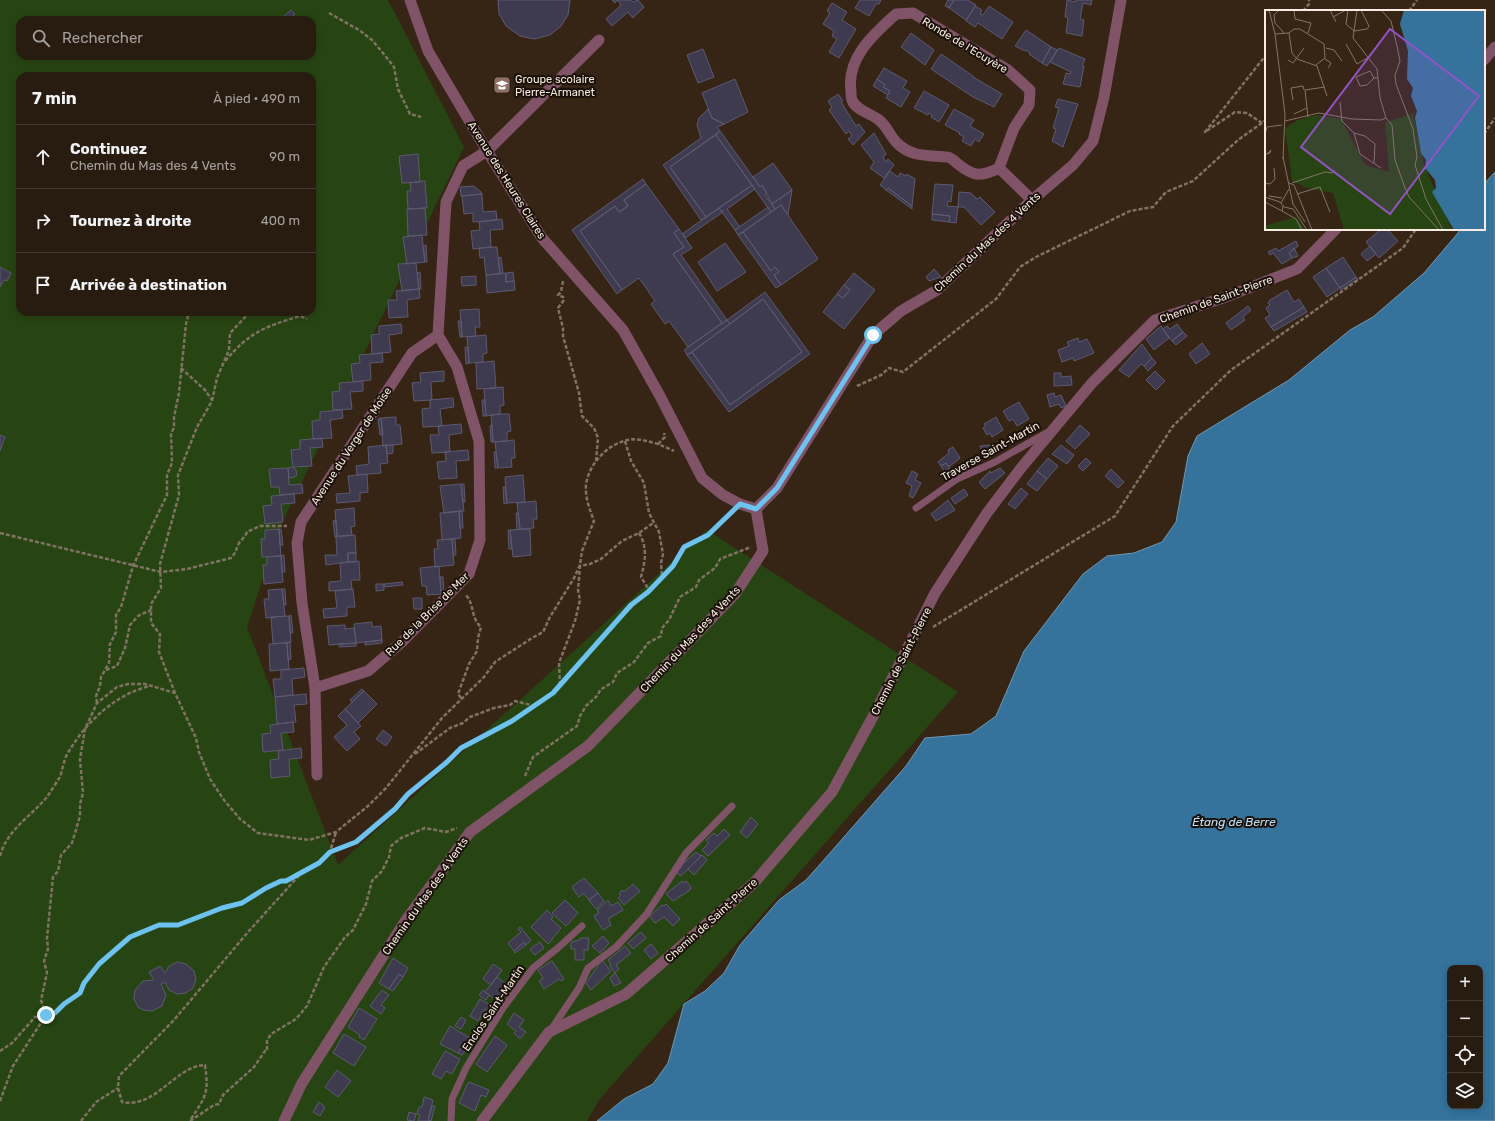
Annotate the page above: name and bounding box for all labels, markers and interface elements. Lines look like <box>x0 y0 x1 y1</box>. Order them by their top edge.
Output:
inset map <box>1265 10 1485 230</box>
street label: Ronde de l'Ecuyère <box>920 15 1010 76</box>
search box <box>16 16 316 60</box>
icon: search <box>30 27 52 49</box>
text: Rechercher <box>62 29 143 47</box>
place label: Groupe scolaire Pierre-Armanet <box>515 73 596 99</box>
school or university icon: Groupe scolaire Pierre-Armanet <box>492 75 512 95</box>
text: 7 min <box>32 88 77 108</box>
text: À pied · 490 m <box>213 91 300 106</box>
street label: Avenue des Heures Claires <box>465 119 548 242</box>
text: Continuez <box>70 140 147 158</box>
icon: ahead <box>32 146 54 168</box>
text: 90 m <box>269 149 300 164</box>
text: Chemin du Mas des 4 Vents <box>70 158 236 173</box>
street label: Chemin du Mas des 4 Vents <box>932 189 1043 295</box>
icon: right <box>32 210 54 232</box>
text: Tournez à droite <box>70 212 191 230</box>
text: 400 m <box>261 213 300 228</box>
street label: Chemin de Saint-Pierre <box>1158 273 1274 326</box>
icon: arrive <box>32 274 54 296</box>
text: Arrivée à destination <box>70 276 227 294</box>
route start <box>864 326 882 344</box>
street label: Avenue du Verger de Moïse <box>308 385 394 508</box>
street label: Traverse Saint-Martin <box>939 419 1042 484</box>
street label: Rue de la Brise de Mer <box>383 569 472 659</box>
street label: Chemin du Mas des 4 Vents <box>638 583 743 695</box>
street label: Chemin de Saint-Pierre <box>869 605 934 717</box>
water label: Étang de Berre <box>1192 815 1276 829</box>
street label: Chemin du Mas des 4 Vents <box>380 835 471 958</box>
street label: Chemin de Saint-Pierre <box>663 876 760 965</box>
street label: Enclos Saint-Martin <box>460 963 527 1054</box>
map controls <box>1447 965 1483 1109</box>
button: + <box>1447 965 1483 1001</box>
button: − <box>1447 1001 1483 1037</box>
route end <box>37 1006 55 1024</box>
button: locate <box>1447 1037 1483 1073</box>
button: layers <box>1447 1073 1483 1109</box>

